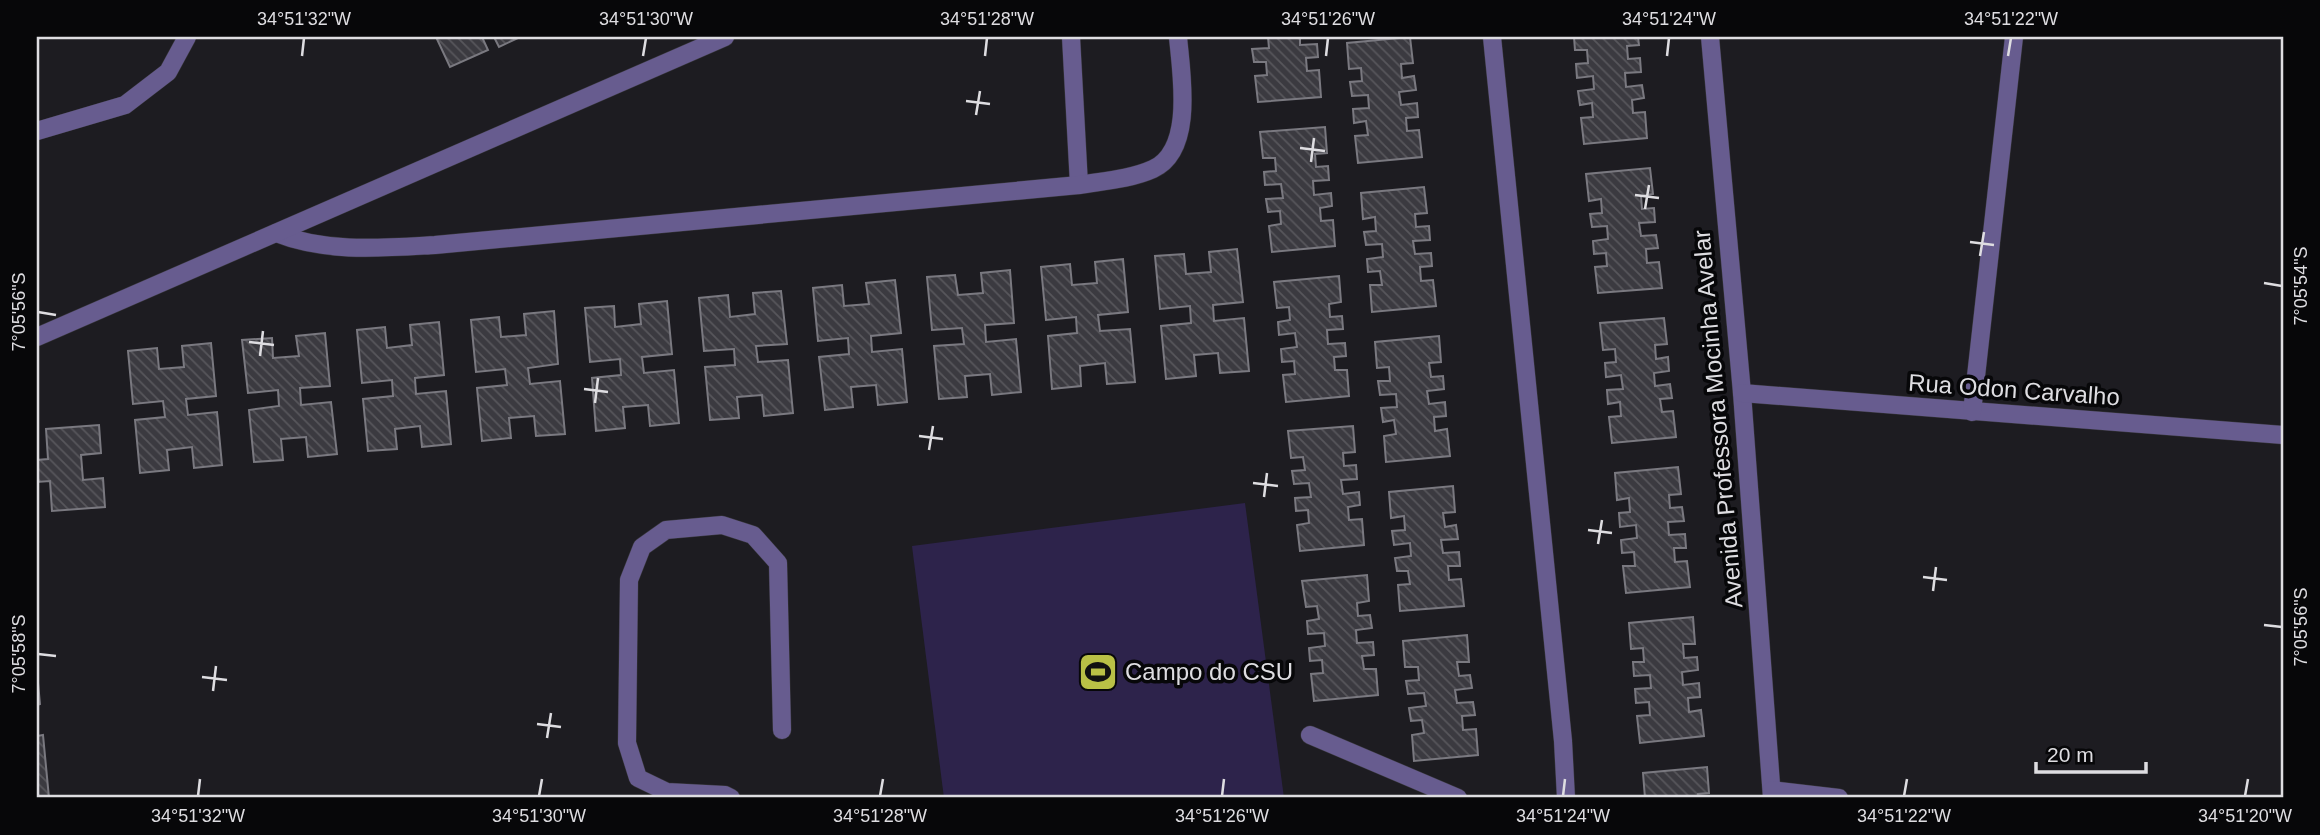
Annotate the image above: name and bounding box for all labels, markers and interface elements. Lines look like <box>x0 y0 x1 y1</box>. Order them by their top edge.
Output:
text: 34°51'32"W <box>257 9 351 29</box>
text: 34°51'30"W <box>599 9 693 29</box>
text: 34°51'28"W <box>940 9 1034 29</box>
text: 34°51'26"W <box>1281 9 1375 29</box>
text: 34°51'24"W <box>1622 9 1716 29</box>
text: 34°51'22"W <box>1964 9 2058 29</box>
street label: Avenida Professora Mocinha Avelar <box>1688 229 1747 609</box>
text: 7°05'54"S <box>2291 246 2311 326</box>
text: 7°05'56"S <box>9 272 29 352</box>
street label: Rua Odon Carvalho <box>1907 369 2121 410</box>
text: 7°05'56"S <box>2291 587 2311 667</box>
text: 7°05'58"S <box>9 614 29 694</box>
sports icon: Campo do CSU <box>1077 651 1119 693</box>
place label: Campo do CSU <box>1125 658 1293 685</box>
scale bar <box>2036 730 2147 774</box>
text: 20 m <box>2047 743 2094 766</box>
text: 34°51'32"W <box>151 806 245 826</box>
text: 34°51'30"W <box>492 806 586 826</box>
text: 34°51'28"W <box>833 806 927 826</box>
text: 34°51'26"W <box>1175 806 1269 826</box>
text: 34°51'24"W <box>1516 806 1610 826</box>
text: 34°51'22"W <box>1857 806 1951 826</box>
text: 34°51'20"W <box>2198 806 2292 826</box>

